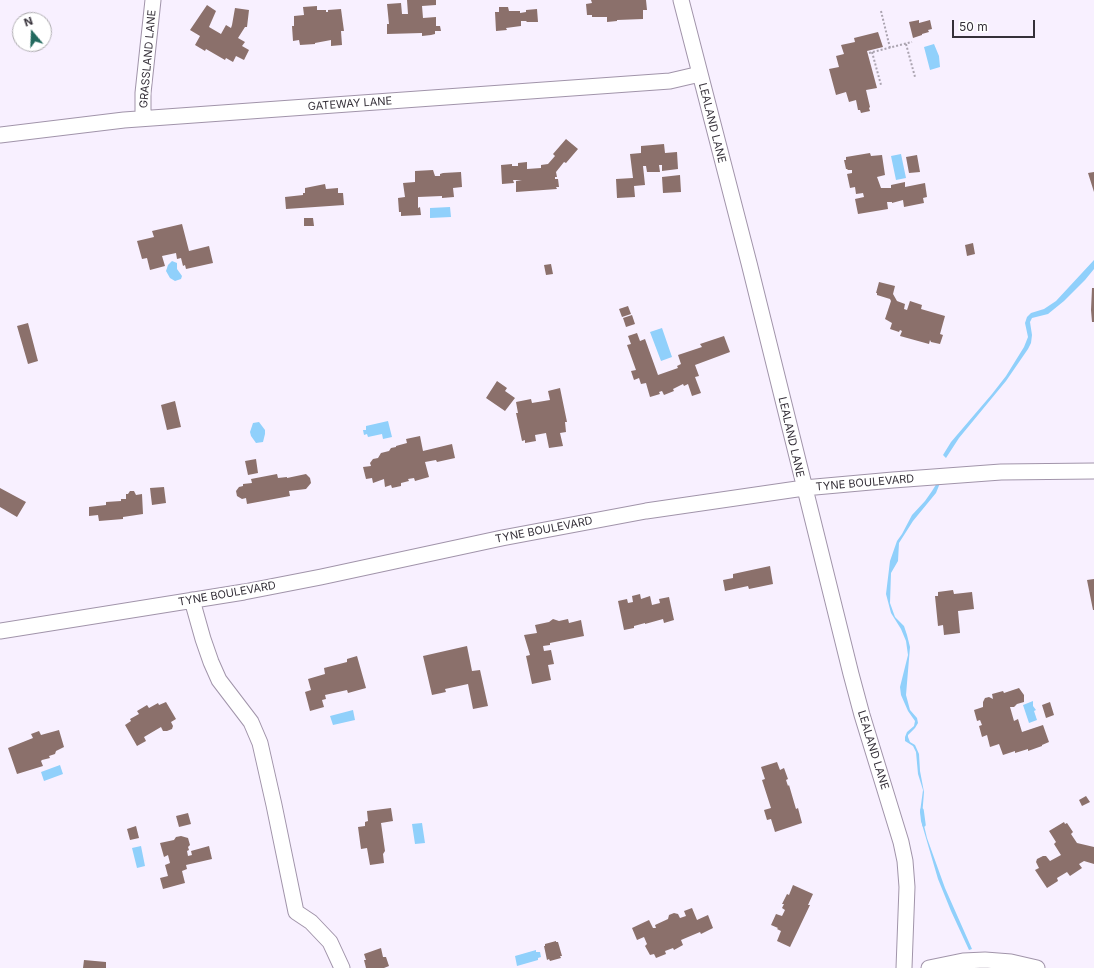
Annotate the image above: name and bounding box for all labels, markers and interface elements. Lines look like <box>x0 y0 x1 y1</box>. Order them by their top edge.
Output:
street label: GRASSLAND LANE <box>137 9 159 109</box>
north arrow <box>12 12 52 52</box>
scale bar <box>954 12 1037 38</box>
text: N <box>22 14 35 30</box>
text: 50 m <box>959 19 988 34</box>
street label: LEALAND LANE <box>696 81 728 165</box>
street label: GATEWAY LANE <box>307 94 393 114</box>
street label: LEALAND LANE <box>775 395 807 479</box>
street label: TYNE BOULEVARD <box>815 472 915 494</box>
street label: TYNE BOULEVARD <box>494 514 594 546</box>
street label: TYNE BOULEVARD <box>177 579 277 609</box>
street label: LEALAND LANE <box>855 709 891 791</box>

